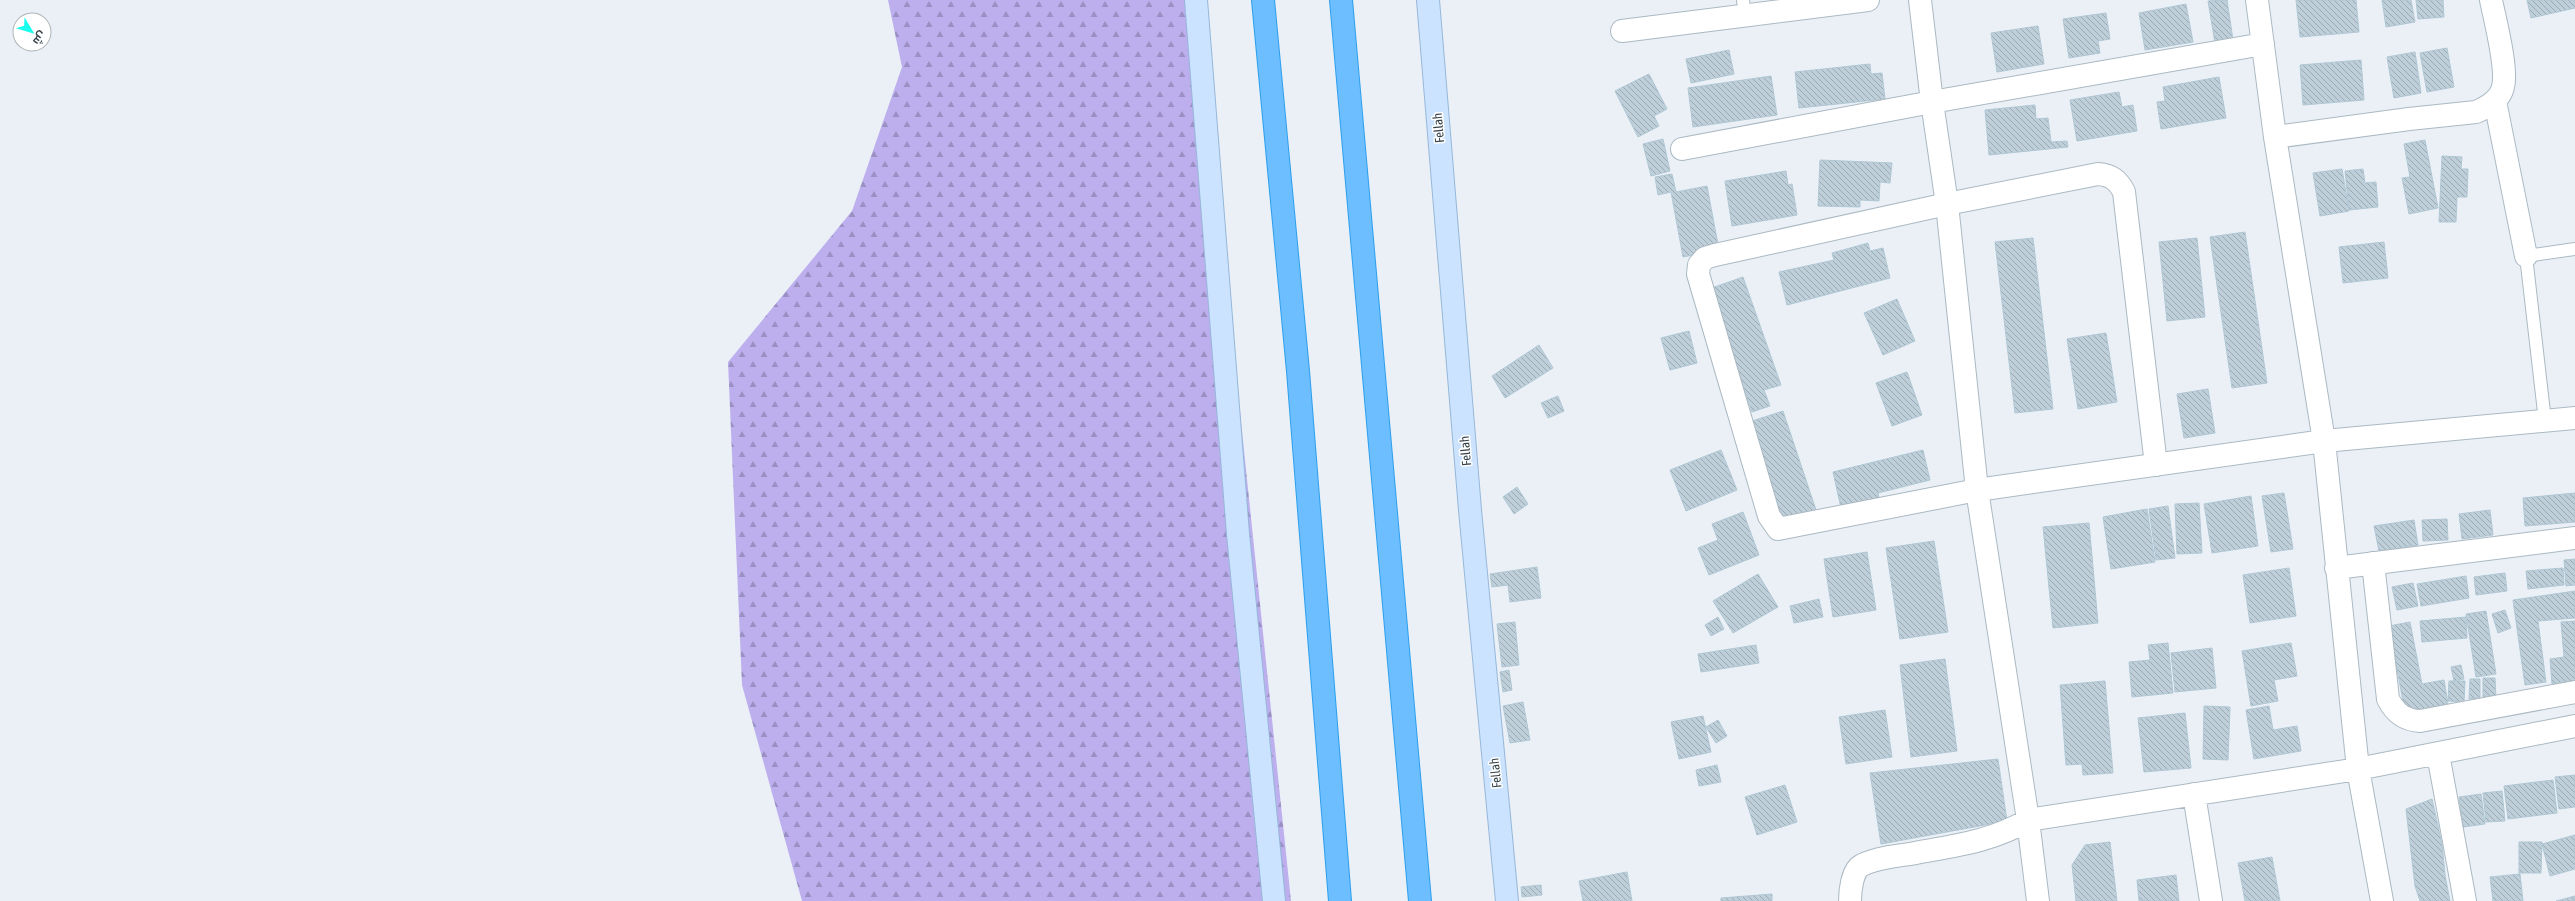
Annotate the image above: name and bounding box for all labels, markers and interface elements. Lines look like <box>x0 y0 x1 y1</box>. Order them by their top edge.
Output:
north arrow <box>12 12 52 52</box>
text: ش <box>30 28 49 47</box>
street label: Fellah <box>1430 112 1447 144</box>
street label: Fellah <box>1457 435 1474 467</box>
street label: Fellah <box>1486 757 1505 789</box>

